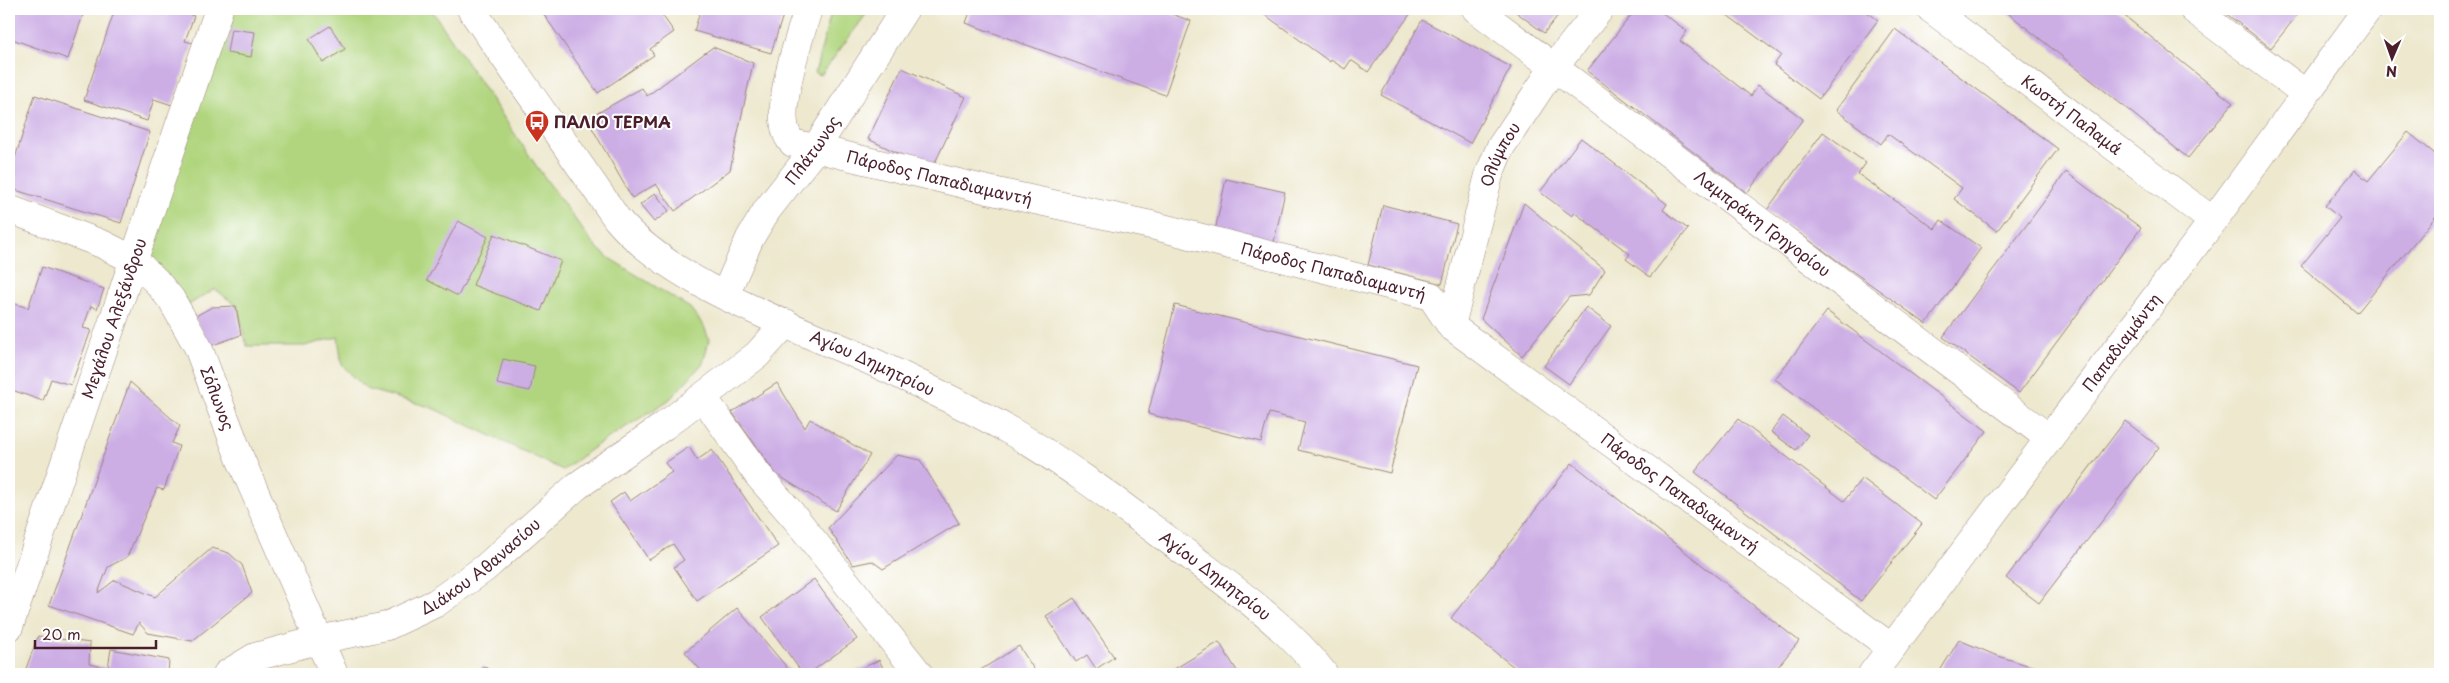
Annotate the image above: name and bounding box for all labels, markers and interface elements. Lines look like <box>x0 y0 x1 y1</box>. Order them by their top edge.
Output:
north arrow <box>2366 32 2416 82</box>
text: N <box>2386 61 2397 82</box>
street label: Κωστή Παλαμά <box>2017 68 2128 160</box>
bus stop icon: ΠΑΛΙΟ ΤΕΡΜΑ <box>524 109 550 143</box>
place label: ΠΑΛΙΟ ΤΕΡΜΑ <box>554 109 671 133</box>
street label: Πλάτωνος <box>778 110 845 190</box>
street label: Ολύμπου <box>1474 117 1525 189</box>
street label: Πάροδος Παπαδιαμαντή <box>844 143 1035 210</box>
street label: Λαμπράκη Γρηγορίου <box>1690 164 1836 282</box>
street label: Μεγάλου Αλεξάνδρου <box>74 234 151 402</box>
street label: Πάροδος Παπαδιαμαντή <box>1239 235 1429 305</box>
street label: Παπαδιαμάντη <box>2076 288 2166 396</box>
street label: Αγίου Δημητρίου <box>807 323 939 401</box>
street label: Σόλωνος <box>195 363 241 433</box>
street label: Πάροδος Παπαδιαμαντή <box>1597 427 1764 558</box>
street label: Διάκου Αθανασίου <box>416 511 545 620</box>
street label: Αγίου Δημητρίου <box>1155 525 1277 625</box>
scale bar <box>35 618 156 650</box>
text: 20 m <box>42 622 81 645</box>

